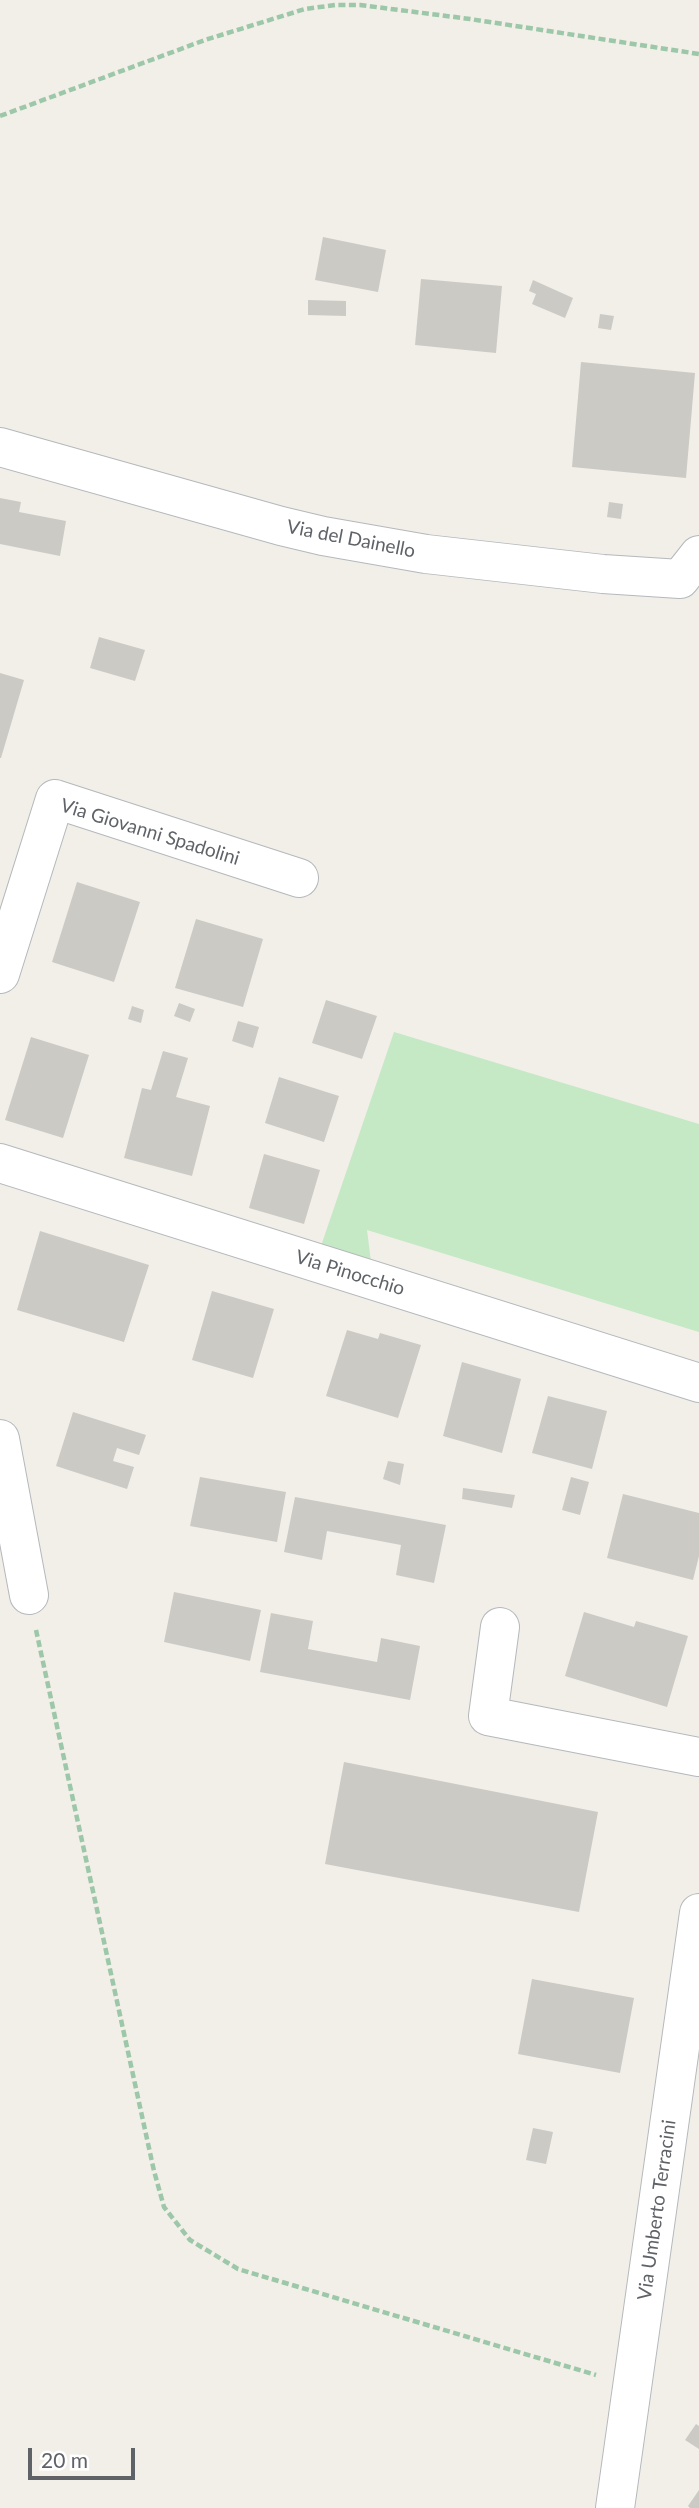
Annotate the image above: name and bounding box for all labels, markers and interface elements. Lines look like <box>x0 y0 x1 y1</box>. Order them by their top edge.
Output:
street label: Via del Dainello <box>285 515 417 563</box>
street label: Via Giovanni Spadolini <box>58 794 242 870</box>
street label: Via Pinocchio <box>293 1246 407 1300</box>
street label: Via Umberto Terracini <box>633 2118 681 2302</box>
scale bar <box>32 2434 138 2478</box>
text: 20 m <box>41 2447 88 2472</box>

